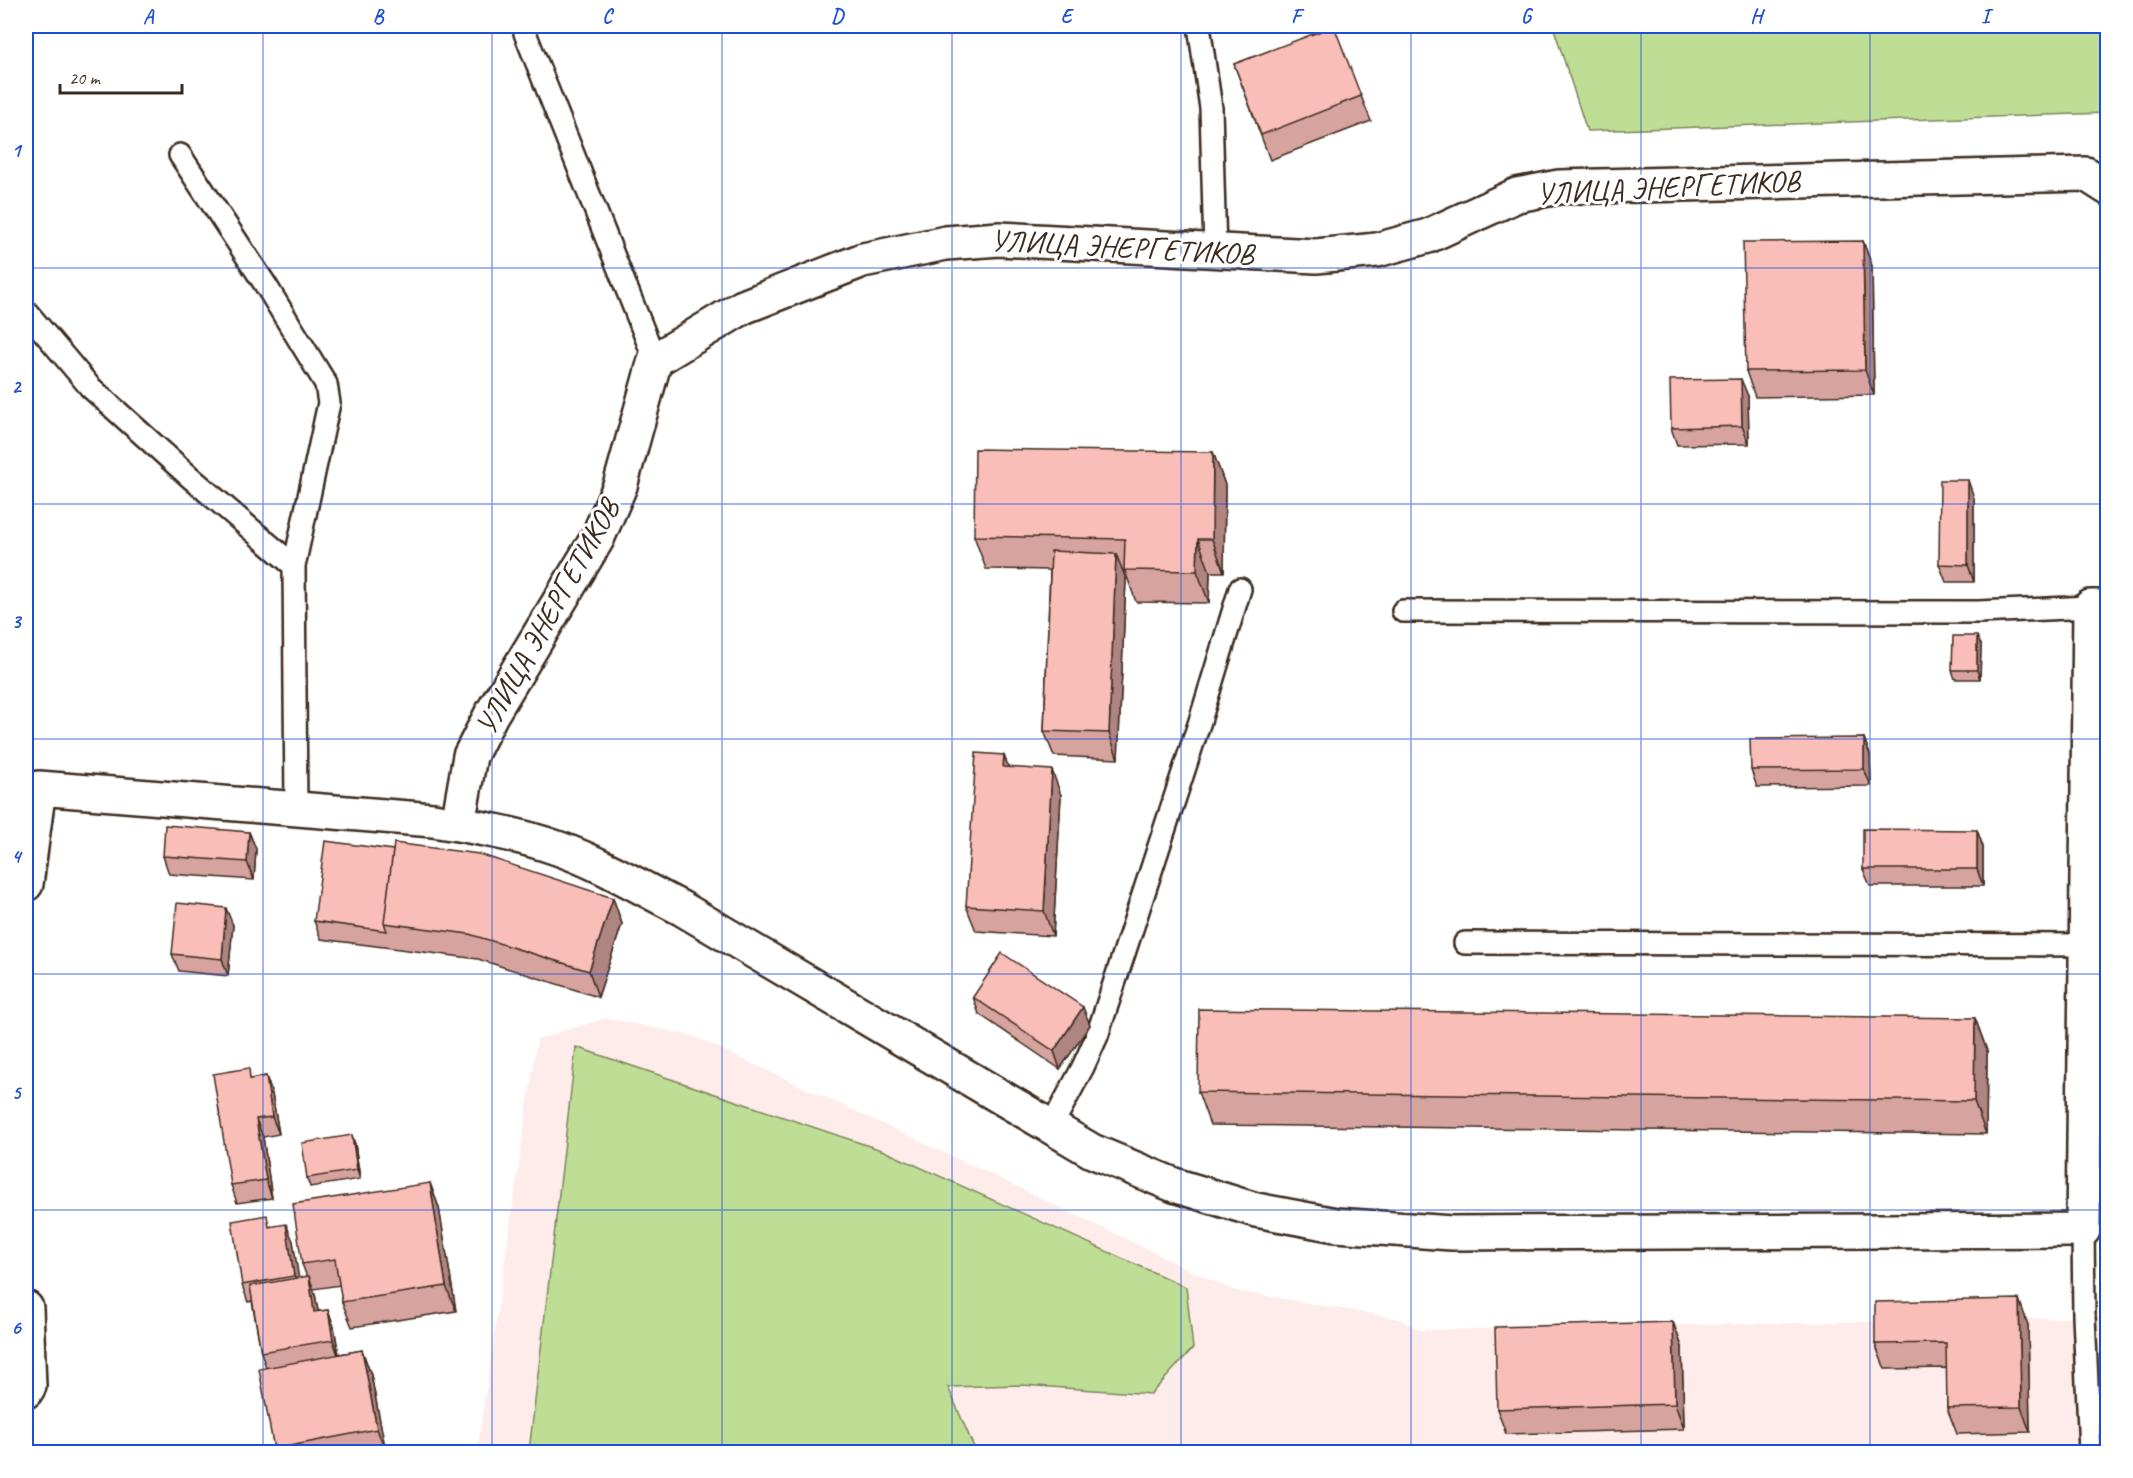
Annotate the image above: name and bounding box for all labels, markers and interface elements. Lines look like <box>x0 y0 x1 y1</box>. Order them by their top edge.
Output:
text: A <box>143 4 155 29</box>
text: B <box>373 4 385 29</box>
text: C <box>602 4 614 29</box>
text: D <box>831 4 845 29</box>
text: E <box>1061 4 1075 29</box>
text: F <box>1291 4 1305 29</box>
text: G <box>1521 4 1534 29</box>
text: H <box>1750 4 1765 29</box>
text: I <box>1981 4 1994 29</box>
scale bar <box>60 57 182 95</box>
text: 20 m <box>69 67 102 89</box>
text: 1 <box>12 138 23 163</box>
street label: УЛИЦА ЭНЕРГЕТИКОВ <box>1536 161 1803 213</box>
street label: УЛИЦА ЭНЕРГЕТИКОВ <box>990 221 1257 273</box>
text: 2 <box>12 374 23 399</box>
street label: УЛИЦА ЭНЕРГЕТИКОВ <box>467 490 629 741</box>
text: 3 <box>12 609 23 634</box>
text: 4 <box>12 844 24 869</box>
text: 5 <box>12 1080 23 1105</box>
text: 6 <box>11 1315 22 1340</box>

